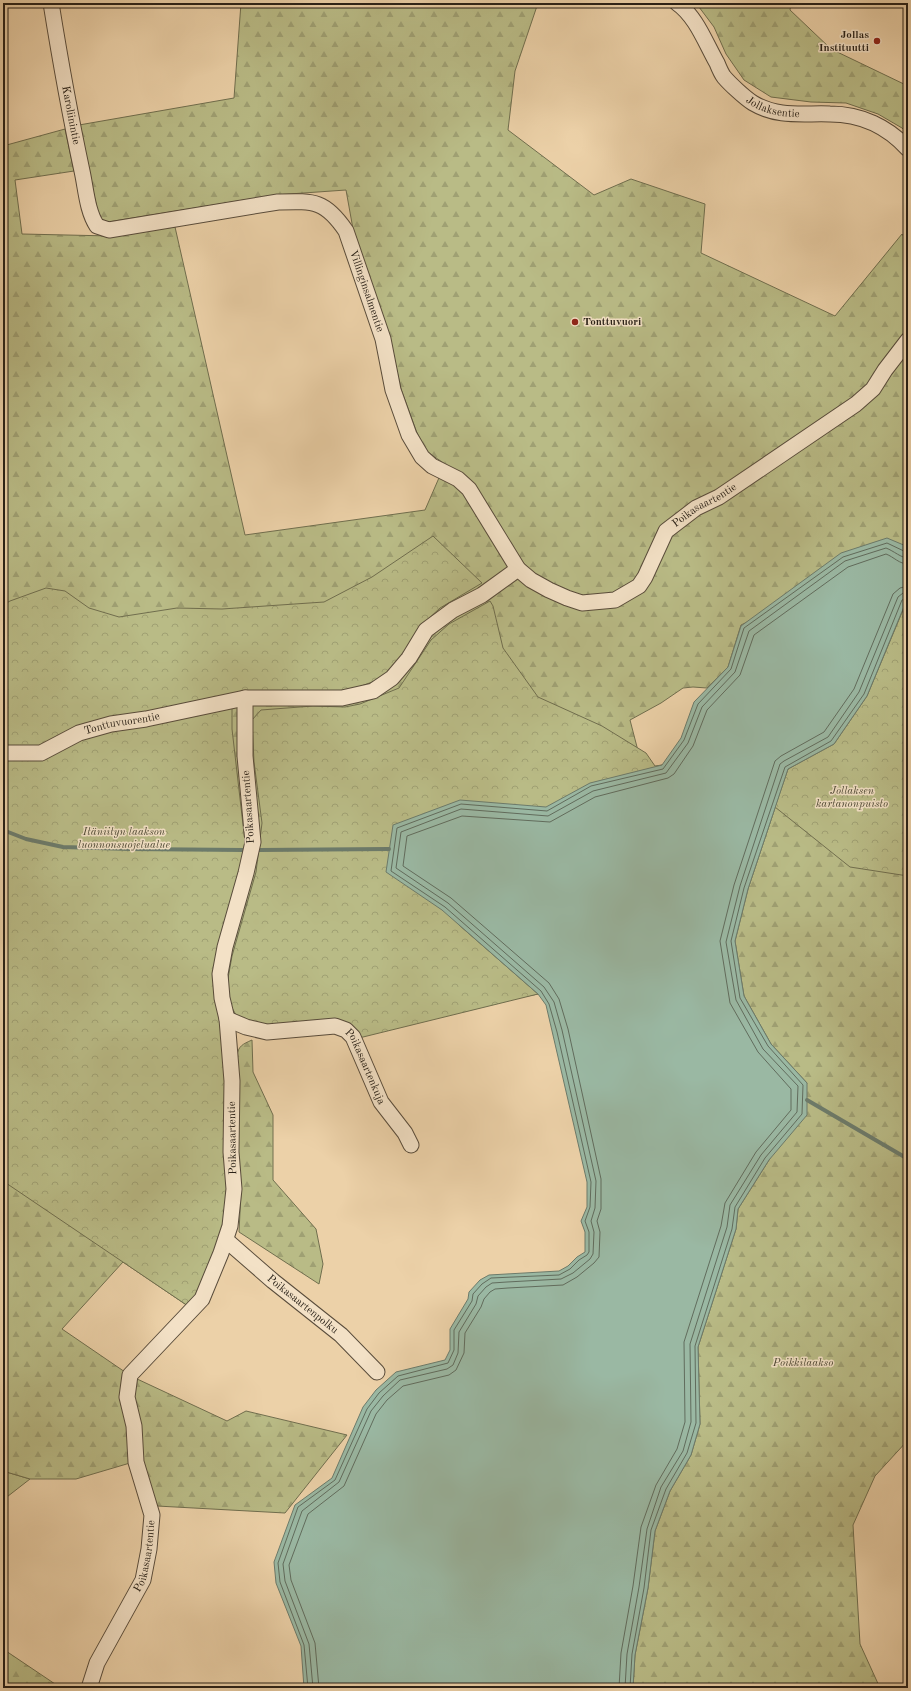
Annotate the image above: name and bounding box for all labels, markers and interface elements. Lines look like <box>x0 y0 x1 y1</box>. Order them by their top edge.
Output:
place label: Jollas Instituutti <box>819 30 869 54</box>
marker: Jollas Instituutti <box>872 36 882 46</box>
street label: Karoliinintie <box>60 85 82 146</box>
street label: Jollaksentie <box>744 94 800 120</box>
street label: Villinginsalmentie <box>347 249 386 333</box>
marker: Tonttuvuori <box>570 317 580 327</box>
place label: Tonttuvuori <box>583 317 641 328</box>
street label: Poikasaartentie <box>670 481 739 529</box>
street label: Tonttuvuorentie <box>83 711 161 737</box>
street label: Poikasaartentie <box>241 770 257 844</box>
park label: Jollaksen kartanonpuisto <box>816 786 888 810</box>
park label: Itäniityn laakson luonnonsuojelualue <box>78 827 170 851</box>
street label: Poikasaartenkuja <box>343 1027 387 1107</box>
street label: Poikasaartentie <box>227 1101 239 1175</box>
street label: Poikasaartenpolku <box>265 1273 340 1336</box>
park label: Poikkilaakso <box>772 1358 833 1369</box>
street label: Poikasaartentie <box>132 1520 157 1594</box>

